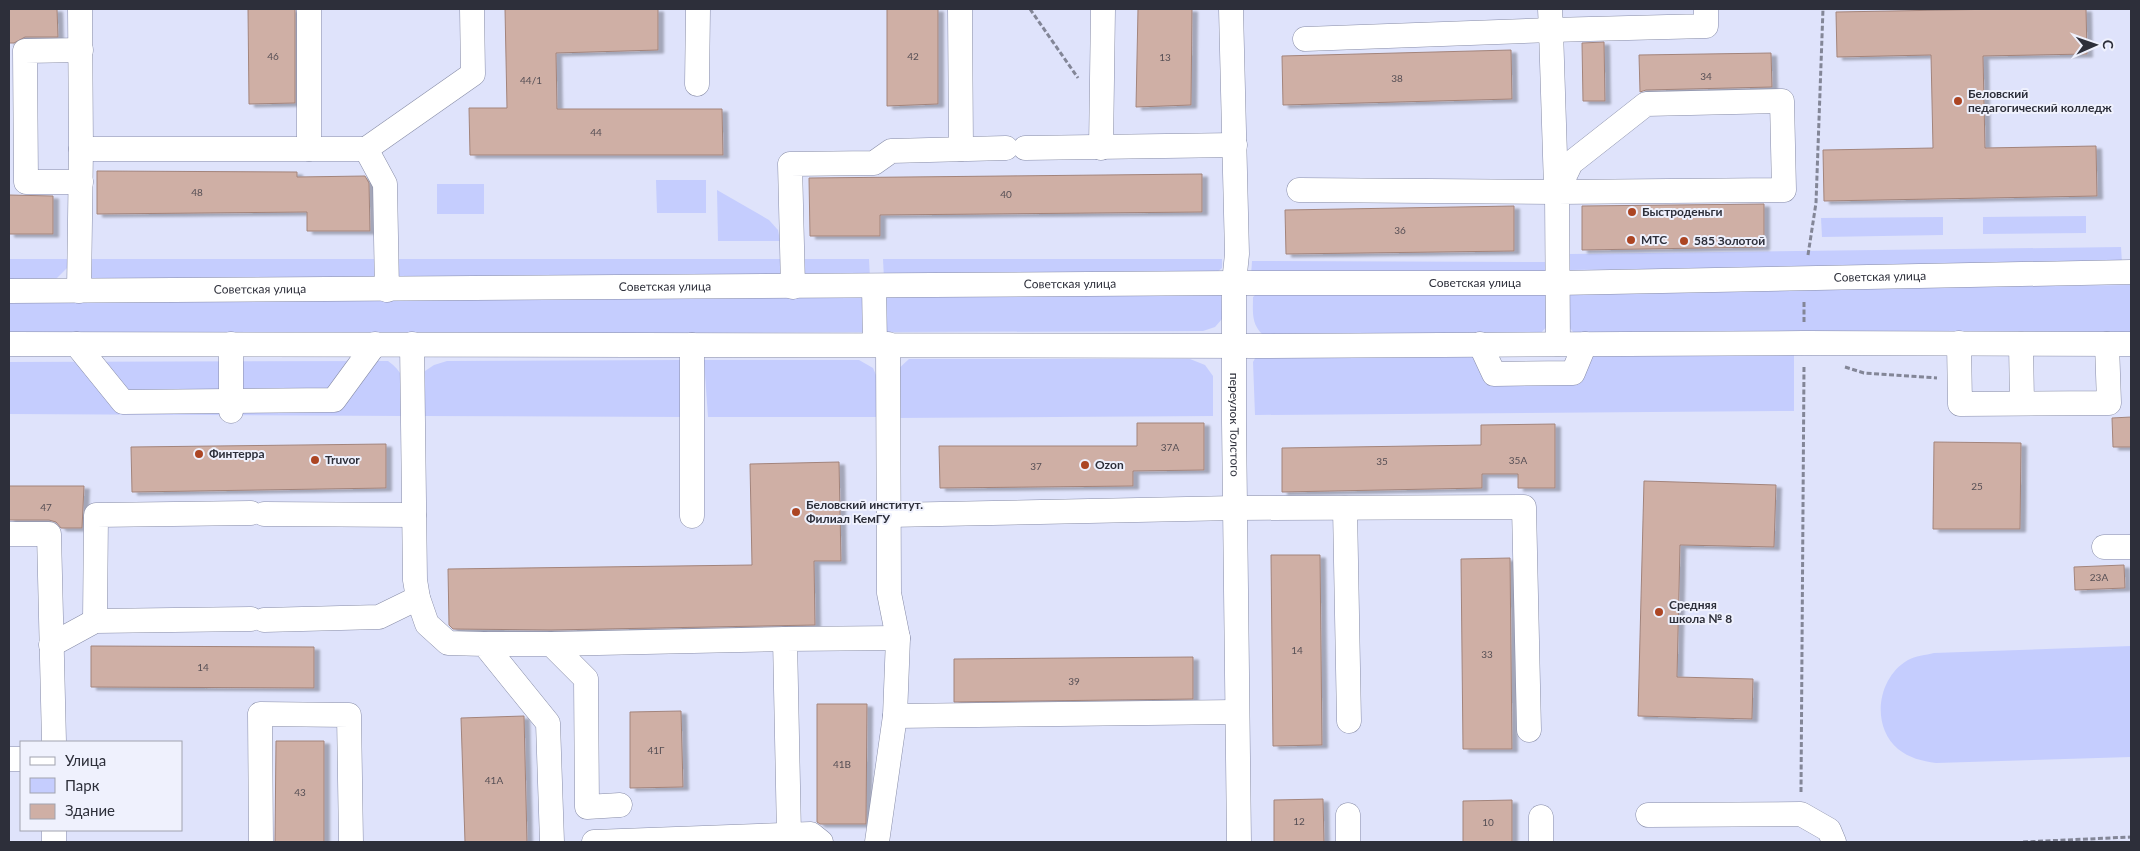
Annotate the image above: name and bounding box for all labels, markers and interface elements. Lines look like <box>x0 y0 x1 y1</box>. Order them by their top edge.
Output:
north arrow <box>2070 20 2120 70</box>
text: С <box>2100 40 2117 50</box>
house number: 46 <box>267 50 279 62</box>
house number: 42 <box>907 50 919 62</box>
house number: 13 <box>1159 51 1171 63</box>
house number: 34 <box>1700 70 1712 82</box>
house number: 38 <box>1391 72 1403 84</box>
house number: 44/1 <box>520 74 542 86</box>
place label: Беловский педагогический колледж <box>1968 86 2112 115</box>
marker: Беловский педагогический колледж <box>1952 95 1964 107</box>
house number: 44 <box>590 126 602 138</box>
house number: 48 <box>191 186 203 198</box>
house number: 40 <box>1000 188 1012 200</box>
place label: Быстроденьги <box>1642 204 1722 219</box>
marker: Быстроденьги <box>1626 206 1638 218</box>
house number: 36 <box>1394 224 1406 236</box>
place label: МТС <box>1641 232 1667 247</box>
place label: 585 Золотой <box>1694 233 1765 248</box>
marker: МТС <box>1625 234 1637 246</box>
marker: 585 Золотой <box>1678 235 1690 247</box>
street label: Советская улица <box>1834 268 1926 285</box>
street label: Советская улица <box>1429 275 1521 290</box>
street label: Советская улица <box>1024 276 1116 291</box>
street label: Советская улица <box>619 278 711 294</box>
street label: Советская улица <box>214 281 306 297</box>
street label: переулок Толстого <box>1227 373 1243 477</box>
house number: 37А <box>1161 441 1179 453</box>
place label: Финтерра <box>209 446 265 461</box>
marker: Финтерра <box>193 448 205 460</box>
place label: Truvor <box>325 452 360 467</box>
marker: Truvor <box>309 454 321 466</box>
house number: 35А <box>1509 454 1527 466</box>
house number: 35 <box>1376 455 1388 467</box>
place label: Ozon <box>1095 457 1124 472</box>
marker: Ozon <box>1079 459 1091 471</box>
house number: 37 <box>1030 460 1042 472</box>
house number: 25 <box>1971 480 1983 492</box>
place label: Беловский институт. Филиал КемГУ <box>806 497 923 526</box>
house number: 47 <box>40 501 52 513</box>
marker: Беловский институт. Филиал КемГУ <box>790 506 802 518</box>
house number: 23А <box>2090 571 2108 583</box>
place label: Средняя школа № 8 <box>1669 597 1732 626</box>
marker: Средняя школа № 8 <box>1653 606 1665 618</box>
house number: 14 <box>1291 644 1303 656</box>
house number: 33 <box>1481 648 1493 660</box>
house number: 14 <box>197 661 209 673</box>
house number: 39 <box>1068 675 1080 687</box>
legend <box>20 741 182 831</box>
house number: 41Г <box>648 744 665 756</box>
text: Улица <box>65 751 106 769</box>
house number: 41В <box>833 758 851 770</box>
house number: 41А <box>485 774 503 786</box>
text: Парк <box>65 776 100 794</box>
house number: 43 <box>294 786 306 798</box>
text: Здание <box>65 801 115 819</box>
house number: 12 <box>1293 815 1305 827</box>
house number: 10 <box>1482 816 1494 828</box>

